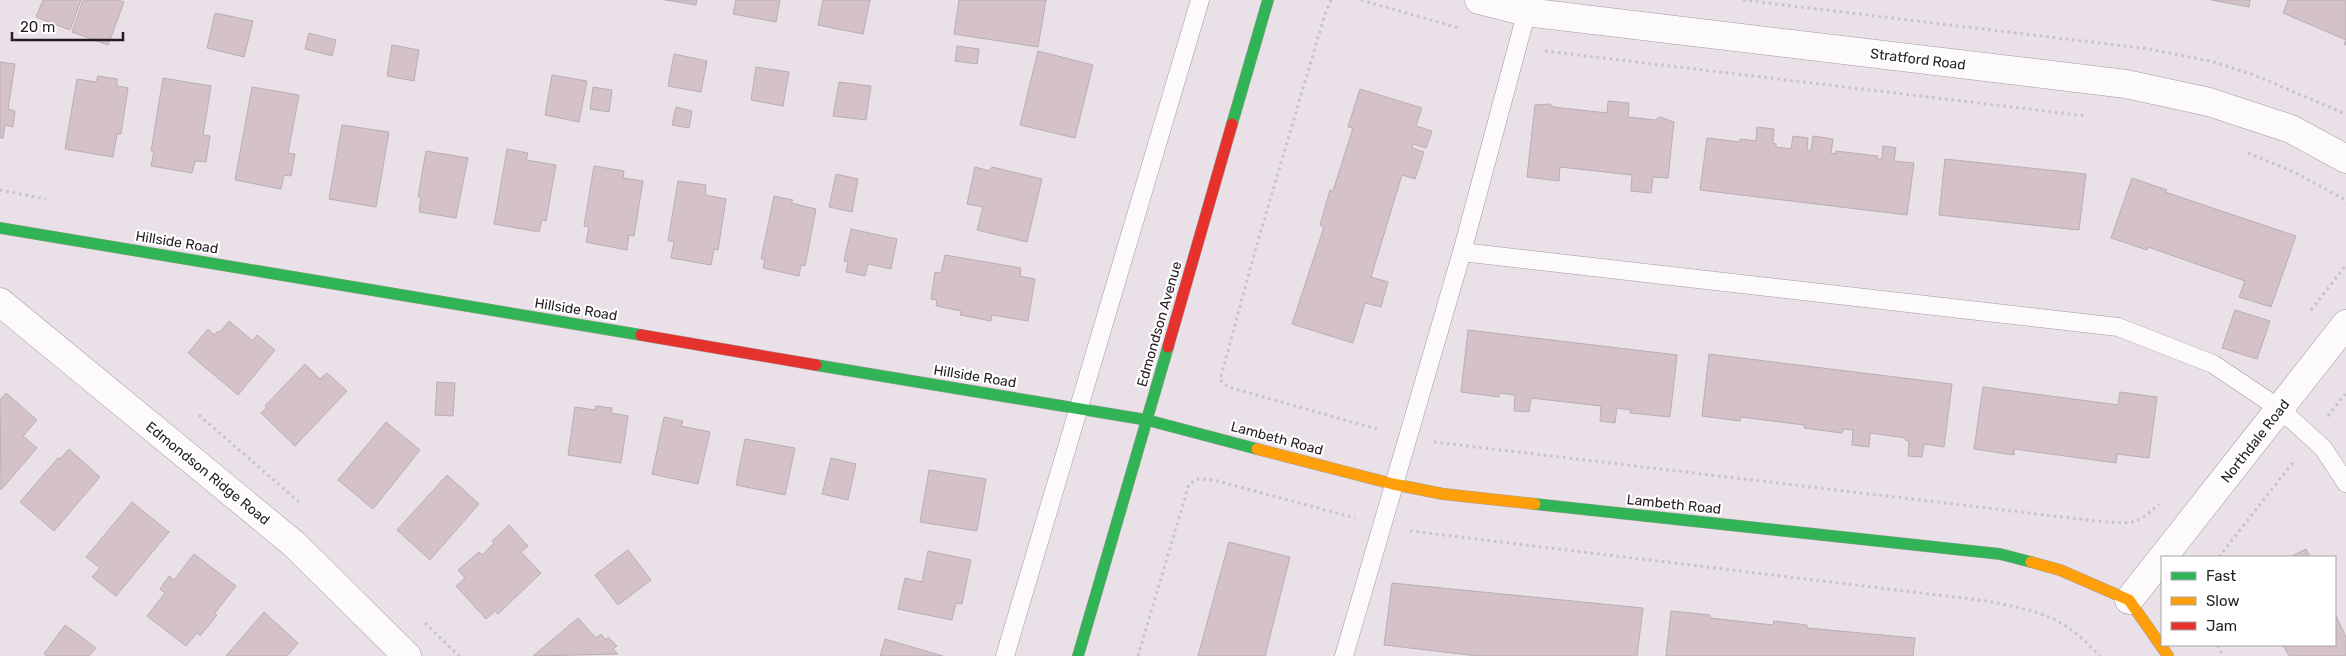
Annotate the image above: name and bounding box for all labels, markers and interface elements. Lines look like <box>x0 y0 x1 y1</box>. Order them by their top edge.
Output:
scale bar <box>12 10 124 42</box>
text: 20 m <box>20 18 55 36</box>
street label: Stratford Road <box>1869 45 1967 74</box>
street label: Hillside Road <box>134 228 219 257</box>
street label: Edmondson Avenue <box>1133 259 1186 389</box>
street label: Hillside Road <box>533 295 618 324</box>
street label: Hillside Road <box>932 362 1017 391</box>
street label: Northdale Road <box>2218 396 2293 486</box>
street label: Edmondson Ridge Road <box>142 418 273 529</box>
street label: Lambeth Road <box>1229 418 1325 459</box>
street label: Lambeth Road <box>1626 491 1722 518</box>
legend <box>2161 556 2336 646</box>
text: Fast <box>2206 567 2236 585</box>
text: Slow <box>2206 592 2239 610</box>
text: Jam <box>2206 617 2237 635</box>

